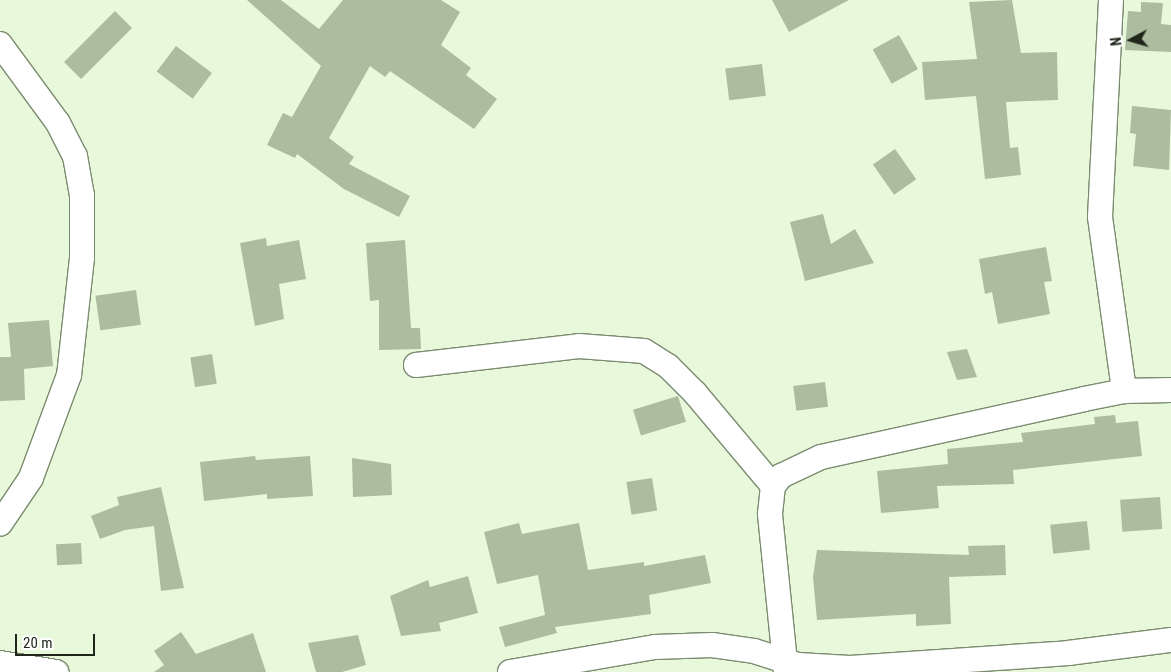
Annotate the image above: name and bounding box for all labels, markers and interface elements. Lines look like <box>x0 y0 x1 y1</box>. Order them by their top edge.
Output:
north arrow <box>1106 15 1156 65</box>
text: N <box>1108 36 1124 47</box>
scale bar <box>18 624 98 656</box>
text: 20 m <box>23 634 53 652</box>

